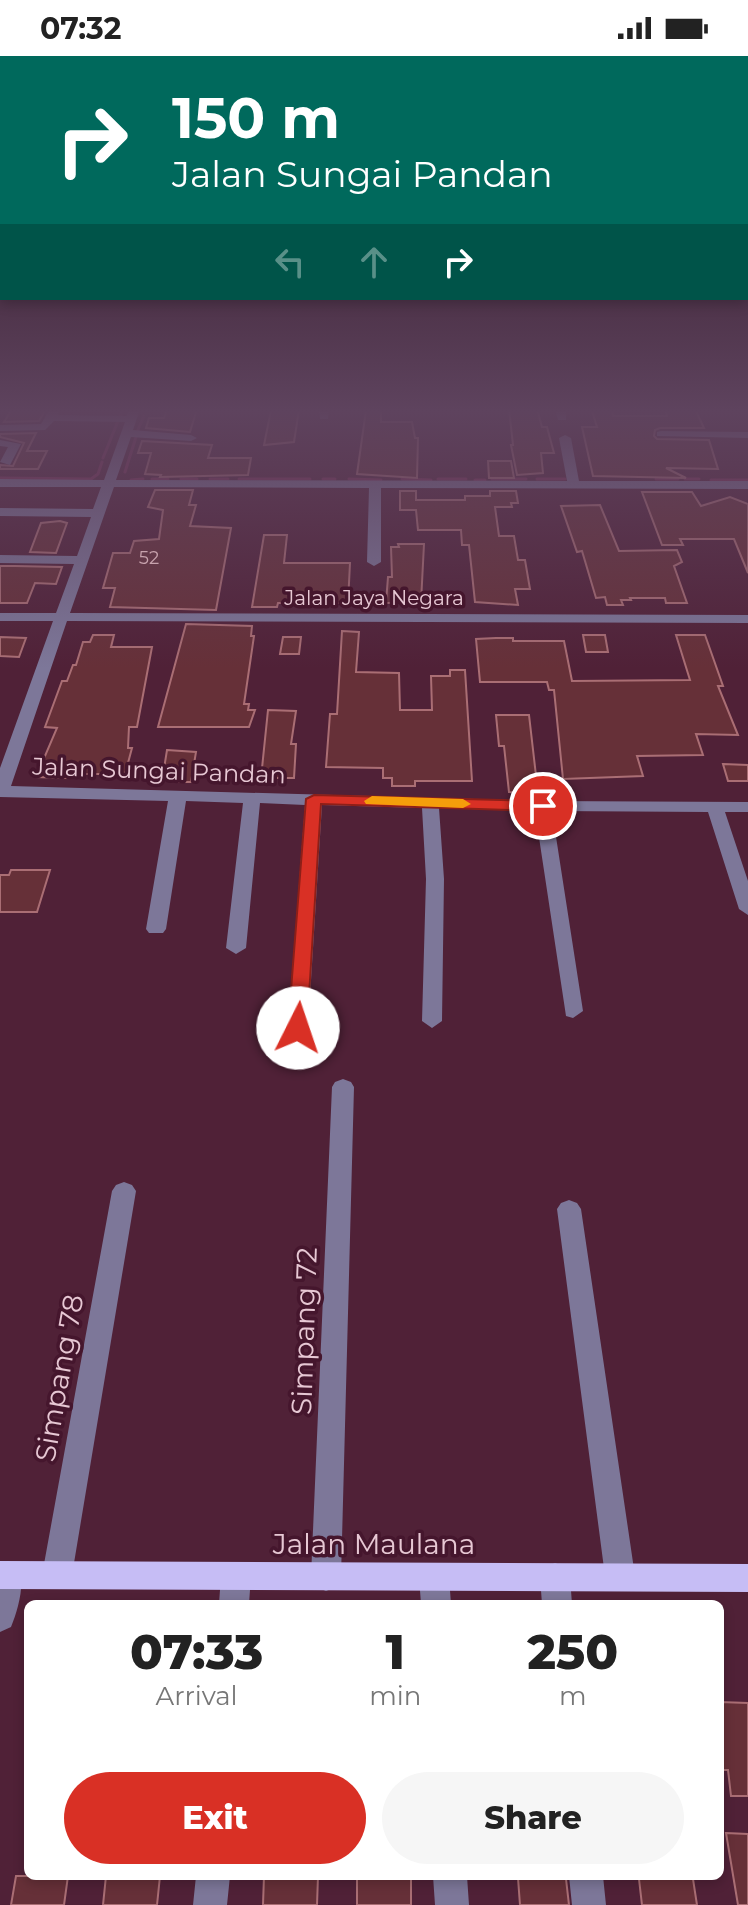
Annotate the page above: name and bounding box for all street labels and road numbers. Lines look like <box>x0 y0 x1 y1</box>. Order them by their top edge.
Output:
street label: Jalan Jaya Negara <box>283 586 464 610</box>
street label: Jalan Sungai Pandan <box>31 752 286 789</box>
street label: Simpang 72 <box>284 1247 324 1415</box>
street label: Simpang 78 <box>28 1292 90 1464</box>
street label: Jalan Maulana <box>272 1527 475 1561</box>

